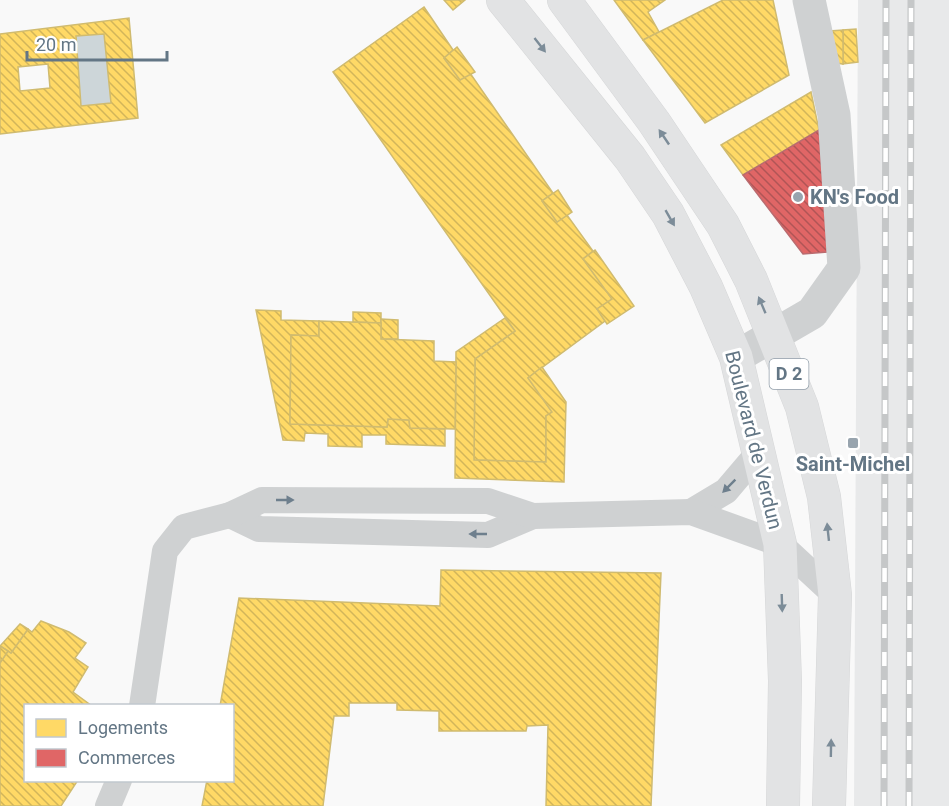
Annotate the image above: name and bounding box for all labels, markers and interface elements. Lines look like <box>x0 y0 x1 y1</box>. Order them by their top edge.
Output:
scale bar <box>27 24 166 62</box>
text: 20 m <box>36 34 76 55</box>
one-way arrow <box>534 37 547 53</box>
one-way arrow <box>659 129 670 145</box>
place label: KN's Food <box>810 185 899 209</box>
marker: KN's Food <box>791 190 805 204</box>
one-way arrow <box>664 210 675 226</box>
one-way arrow <box>757 296 767 314</box>
street label: Boulevard de Verdun <box>720 348 788 532</box>
road number: D 2 <box>770 359 808 389</box>
marker: Saint-Michel <box>846 436 860 450</box>
place label: Saint-Michel <box>796 452 910 476</box>
one-way arrow <box>723 478 737 492</box>
one-way arrow <box>275 495 294 505</box>
one-way arrow <box>823 522 833 541</box>
one-way arrow <box>469 530 488 539</box>
one-way arrow <box>778 593 787 612</box>
legend <box>24 704 234 782</box>
text: Logements <box>78 717 168 738</box>
one-way arrow <box>826 738 835 757</box>
text: Commerces <box>78 747 175 768</box>

